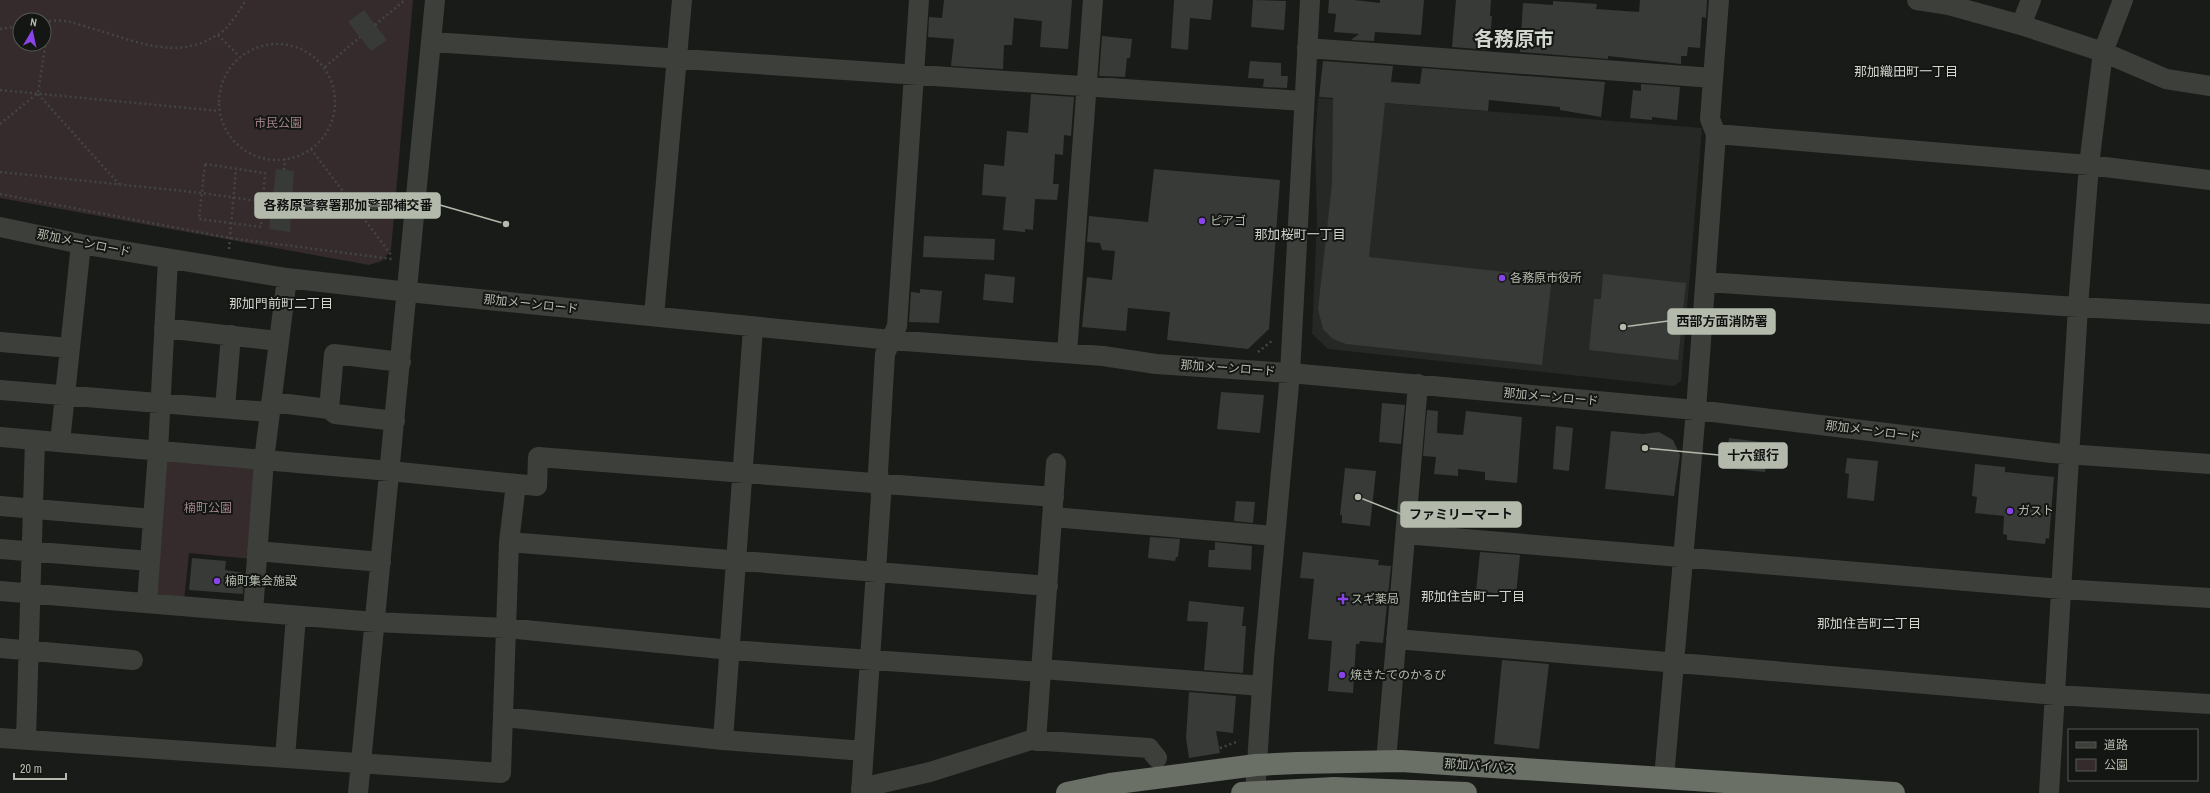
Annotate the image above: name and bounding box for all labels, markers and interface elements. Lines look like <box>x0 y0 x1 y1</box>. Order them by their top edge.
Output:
north arrow <box>12 12 52 52</box>
text: N <box>29 15 38 30</box>
district label: 各務原市 <box>1474 25 1554 52</box>
district label: 那加織田町一丁目 <box>1854 63 1958 80</box>
park label: 市民公園 <box>254 115 302 131</box>
callout: 各務原警察署那加警部補交番 <box>255 193 440 218</box>
text: 各務原警察署那加警部補交番 <box>263 197 433 214</box>
place label: ピアゴ <box>1210 213 1246 229</box>
marker: ピアゴ <box>1197 216 1207 226</box>
street label: 那加メーンロード <box>36 226 132 260</box>
district label: 那加桜町一丁目 <box>1254 226 1346 243</box>
place label: 各務原市役所 <box>1510 270 1582 286</box>
marker: 各務原市役所 <box>1497 273 1507 283</box>
street label: 那加メーンロード <box>483 291 579 317</box>
district label: 那加門前町二丁目 <box>229 295 333 312</box>
callout: 西部方面消防署 <box>1668 309 1775 334</box>
text: 西部方面消防署 <box>1676 313 1768 330</box>
street label: 那加メーンロード <box>1180 357 1276 379</box>
street label: 那加メーンロード <box>1503 385 1599 409</box>
street label: 那加メーンロード <box>1825 417 1921 445</box>
callout: 十六銀行 <box>1719 443 1787 468</box>
text: 十六銀行 <box>1727 447 1779 464</box>
park label: 楠町公園 <box>184 500 232 516</box>
callout: ファミリーマート <box>1401 502 1521 527</box>
place label: ガスト <box>2018 503 2054 519</box>
text: ファミリーマート <box>1409 506 1513 523</box>
marker: ガスト <box>2005 506 2015 516</box>
place label: 楠町集会施設 <box>225 573 297 589</box>
marker: 楠町集会施設 <box>212 576 222 586</box>
district label: 那加住吉町一丁目 <box>1421 588 1525 605</box>
place label: スギ薬局 <box>1351 591 1399 607</box>
marker: スギ薬局 <box>1338 594 1348 604</box>
district label: 那加住吉町二丁目 <box>1817 615 1921 632</box>
place label: 焼きたてのかるび <box>1350 667 1446 683</box>
marker: 焼きたてのかるび <box>1337 670 1347 680</box>
legend <box>2068 729 2198 781</box>
text: 道路 <box>2104 737 2128 753</box>
scale bar <box>14 755 66 781</box>
street label: 那加バイパス <box>1444 756 1516 776</box>
text: 公園 <box>2104 757 2128 773</box>
text: 20 m <box>20 761 42 777</box>

